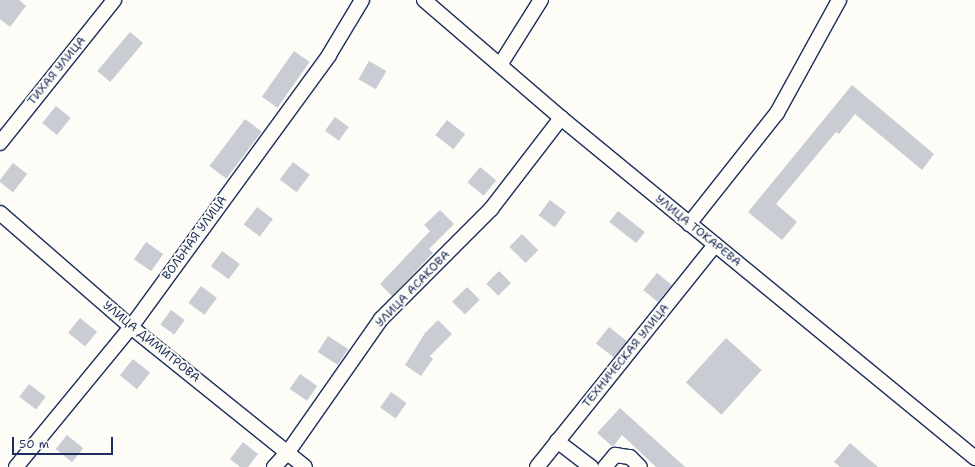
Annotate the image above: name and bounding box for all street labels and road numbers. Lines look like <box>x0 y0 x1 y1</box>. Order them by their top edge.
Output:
street label: ТИХАЯ УЛИЦА <box>25 34 89 108</box>
street label: УЛИЦА ТОКАРЕВА <box>652 192 744 270</box>
street label: ВОЛЬНАЯ УЛИЦА <box>160 193 230 283</box>
street label: УЛИЦА АСАКОВА <box>373 248 453 330</box>
street label: УЛИЦА ДИМИТРОВА <box>100 298 202 386</box>
street label: ТЕХНИЧЕСКАЯ УЛИЦА <box>580 301 672 411</box>

